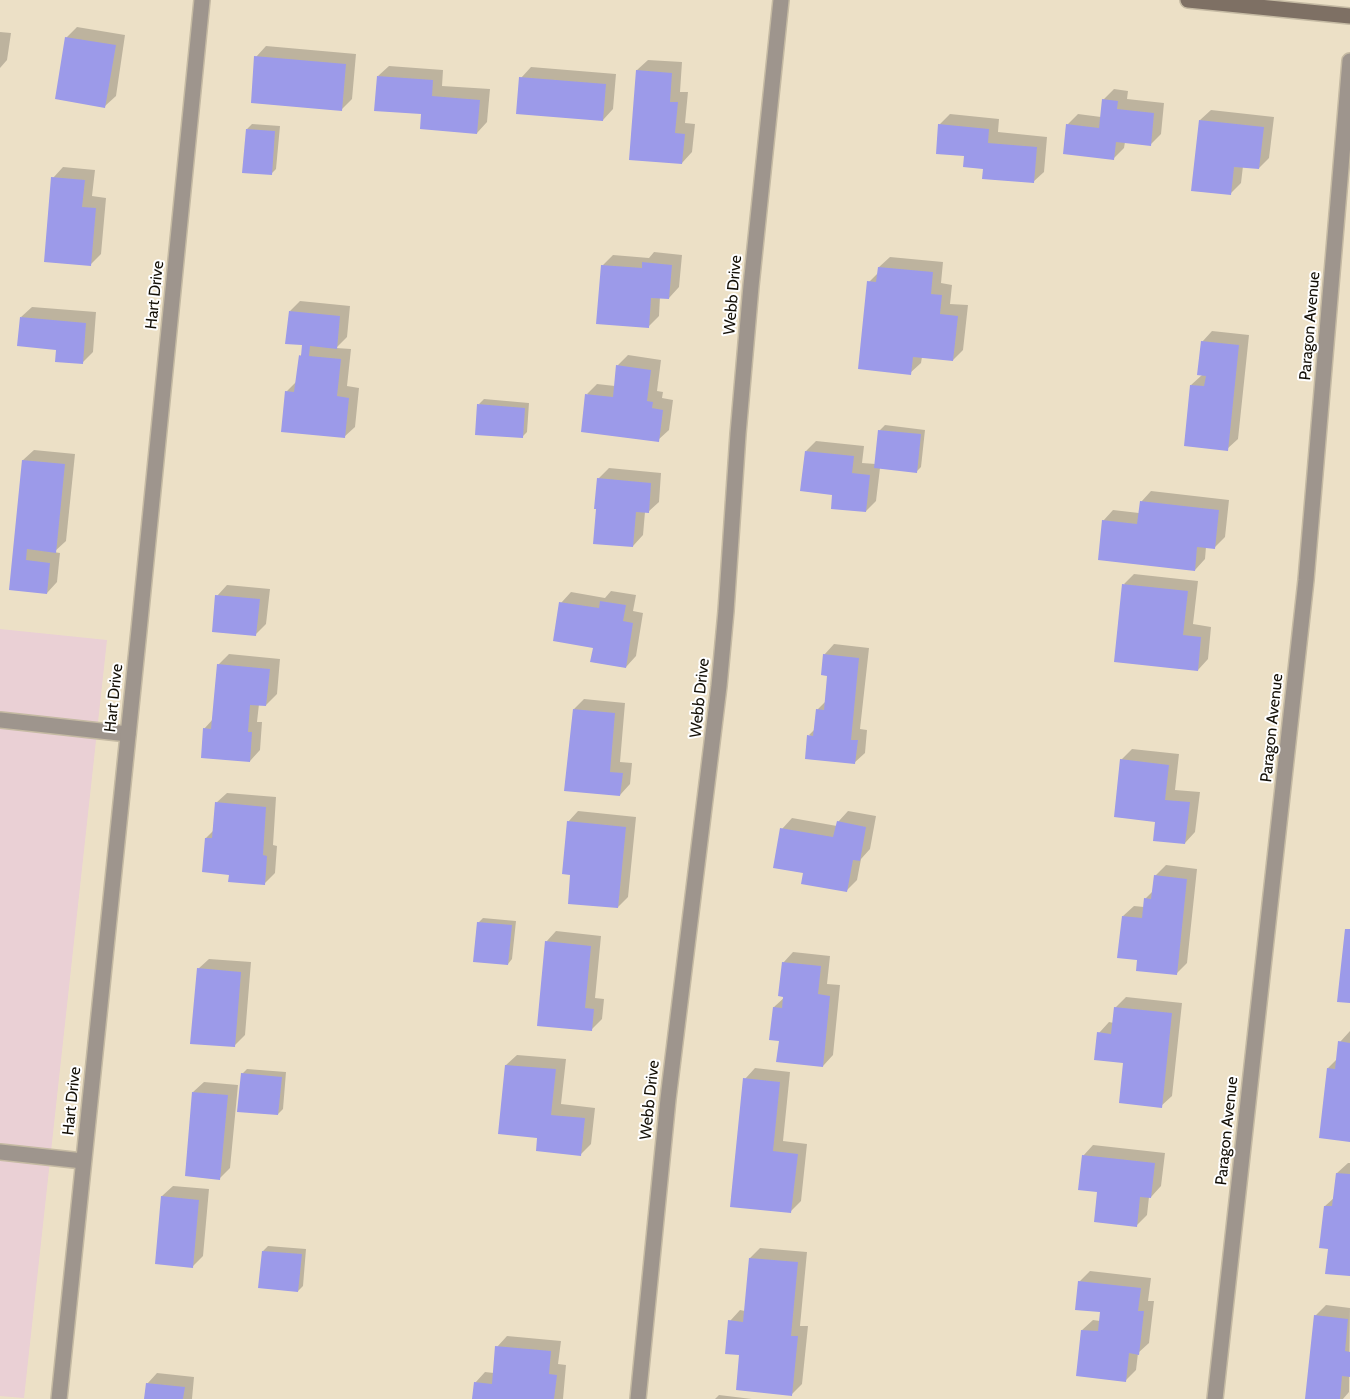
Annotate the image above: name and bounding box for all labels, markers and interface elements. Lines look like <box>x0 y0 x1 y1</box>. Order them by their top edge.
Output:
street label: Webb Drive <box>720 254 746 336</box>
street label: Hart Drive <box>142 260 168 330</box>
street label: Paragon Avenue <box>1296 271 1324 381</box>
street label: Webb Drive <box>686 657 714 739</box>
street label: Hart Drive <box>101 663 127 733</box>
street label: Paragon Avenue <box>1257 673 1287 783</box>
street label: Webb Drive <box>636 1059 664 1141</box>
street label: Hart Drive <box>59 1066 85 1136</box>
street label: Paragon Avenue <box>1212 1076 1242 1186</box>

